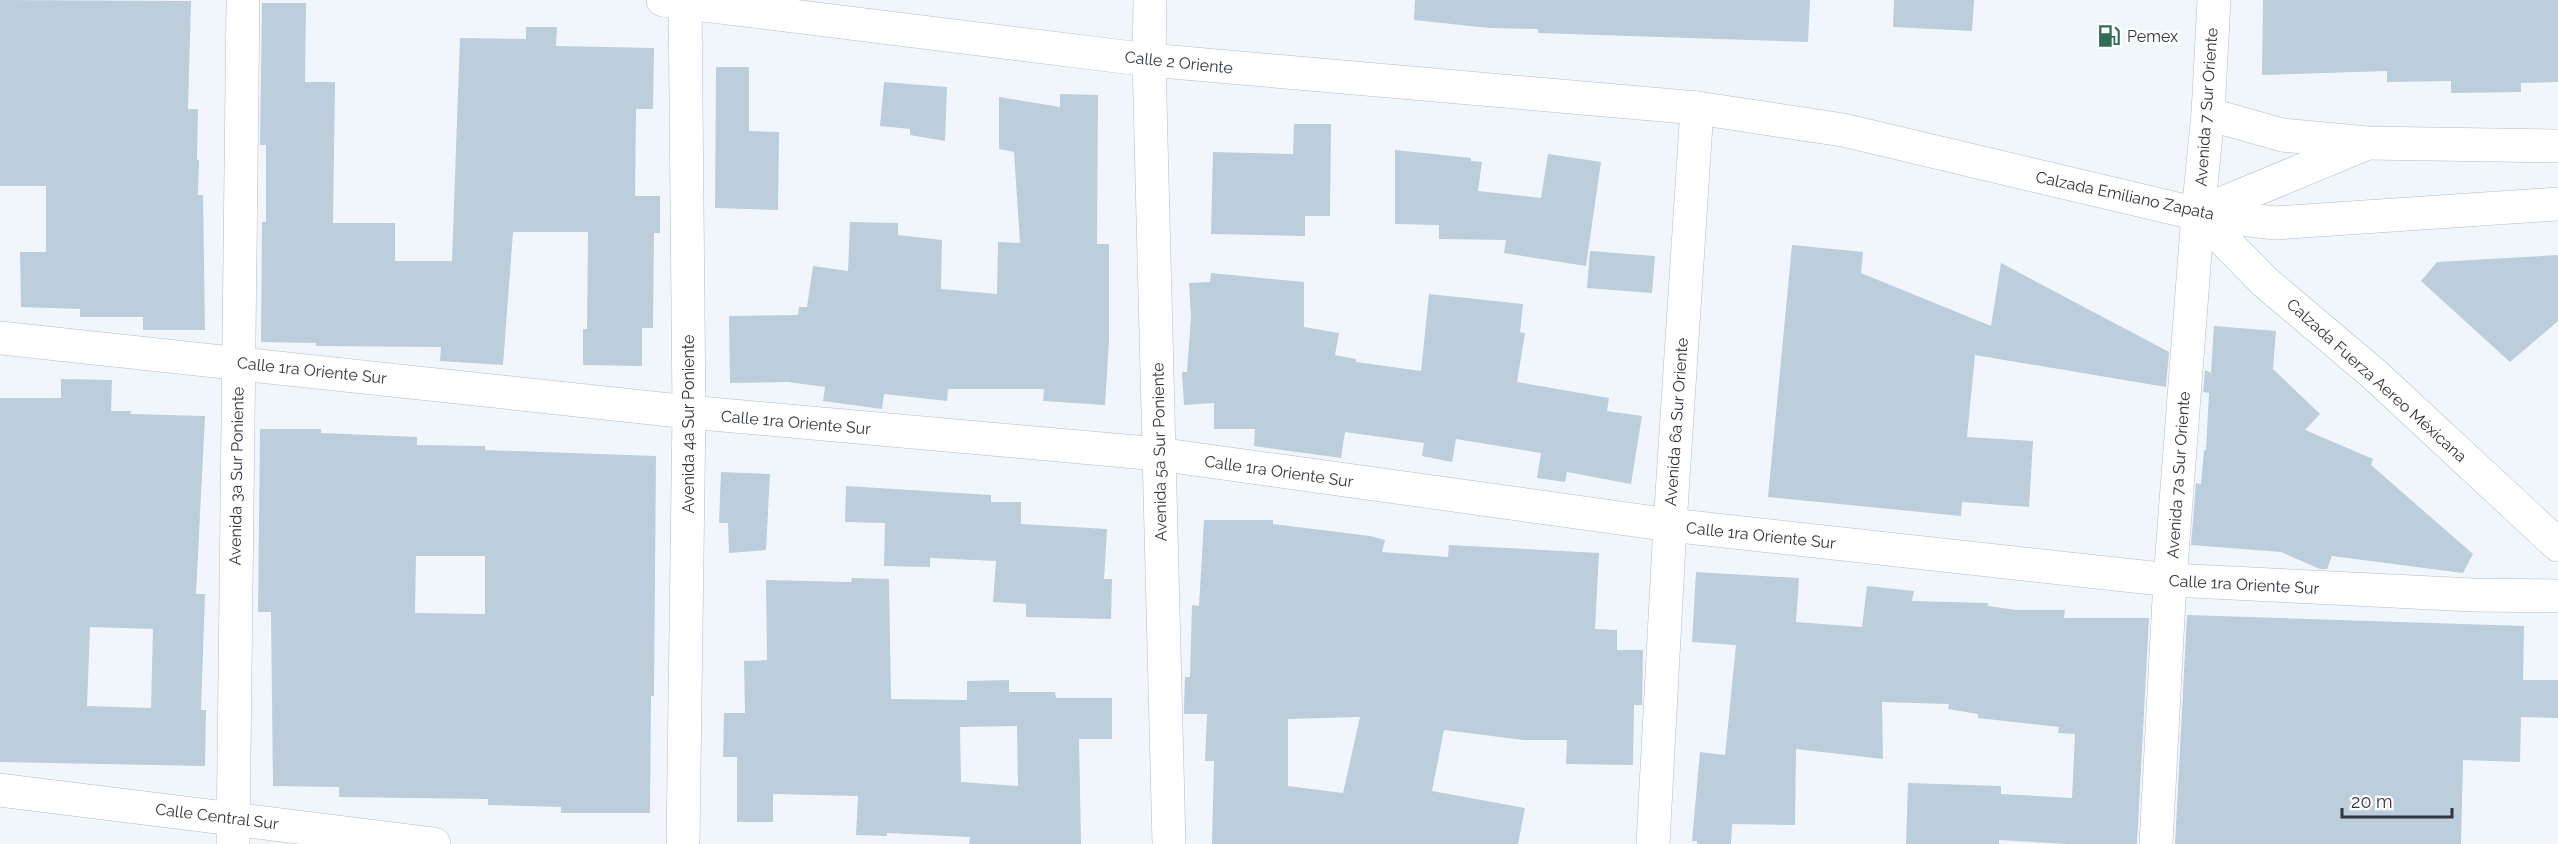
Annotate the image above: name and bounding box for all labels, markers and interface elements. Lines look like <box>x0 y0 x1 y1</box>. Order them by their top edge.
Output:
fuel station icon: Pemex <box>2096 23 2122 49</box>
place label: Pemex <box>2127 27 2178 46</box>
street label: Avenida 7 Sur Oriente <box>2191 27 2222 187</box>
street label: Calle 2 Oriente <box>1124 47 1234 78</box>
street label: Calzada Emiliano Zapata <box>2034 167 2216 224</box>
street label: Calzada Fuerza Aereo Méxicana <box>2283 295 2470 466</box>
street label: Avenida 4a Sur Poniente <box>679 335 698 513</box>
street label: Avenida 6a Sur Oriente <box>1661 337 1692 507</box>
street label: Calle 1ra Oriente Sur <box>236 353 388 388</box>
street label: Avenida 5a Sur Poniente <box>1148 362 1171 542</box>
street label: Avenida 3a Sur Poniente <box>225 386 248 566</box>
street label: Avenida 7a Sur Oriente <box>2163 391 2194 559</box>
street label: Calle 1ra Oriente Sur <box>720 406 872 439</box>
street label: Calle 1ra Oriente Sur <box>1203 452 1355 491</box>
street label: Calle 1ra Oriente Sur <box>1685 518 1837 553</box>
street label: Calle 1ra Oriente Sur <box>2168 571 2320 598</box>
scale bar <box>2342 781 2452 819</box>
text: 20 m <box>2351 791 2393 812</box>
street label: Calle Central Sur <box>154 800 280 834</box>

